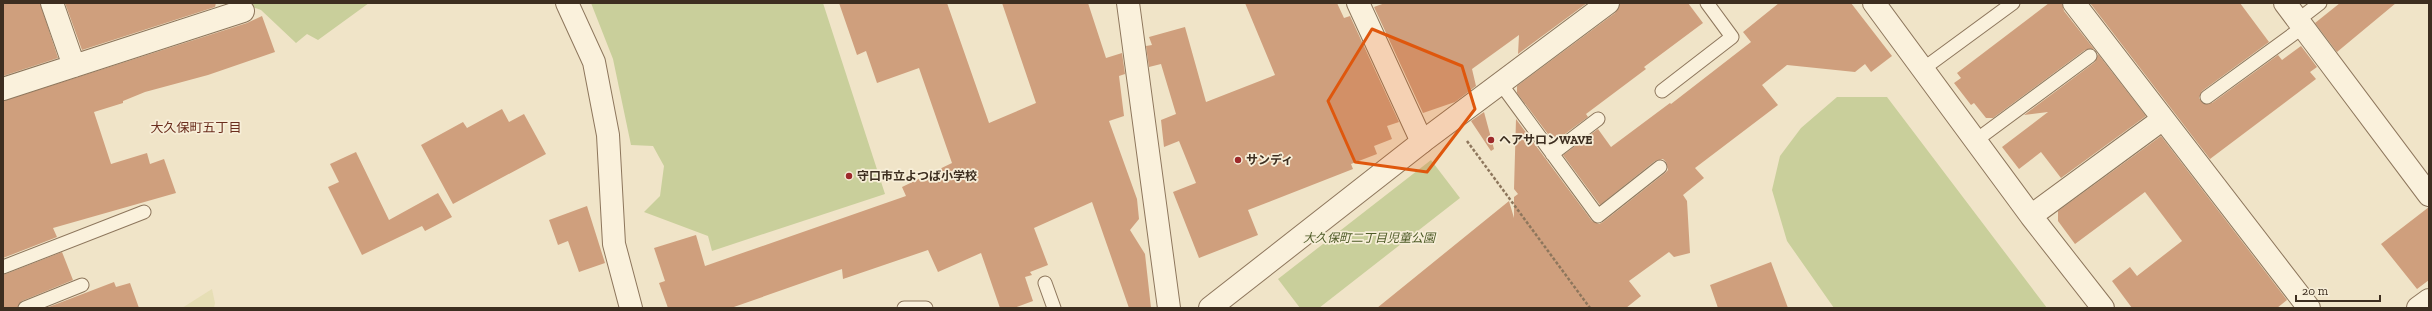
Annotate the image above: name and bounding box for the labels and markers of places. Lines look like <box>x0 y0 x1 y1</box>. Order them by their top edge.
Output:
place label: ヘアサロンWAVE <box>1499 133 1592 147</box>
marker: ヘアサロンWAVE <box>1486 135 1496 145</box>
place label: サンディ <box>1246 153 1293 167</box>
marker: サンディ <box>1233 155 1243 165</box>
place label: 守口市立よつば小学校 <box>857 169 977 183</box>
marker: 守口市立よつば小学校 <box>844 171 854 181</box>

